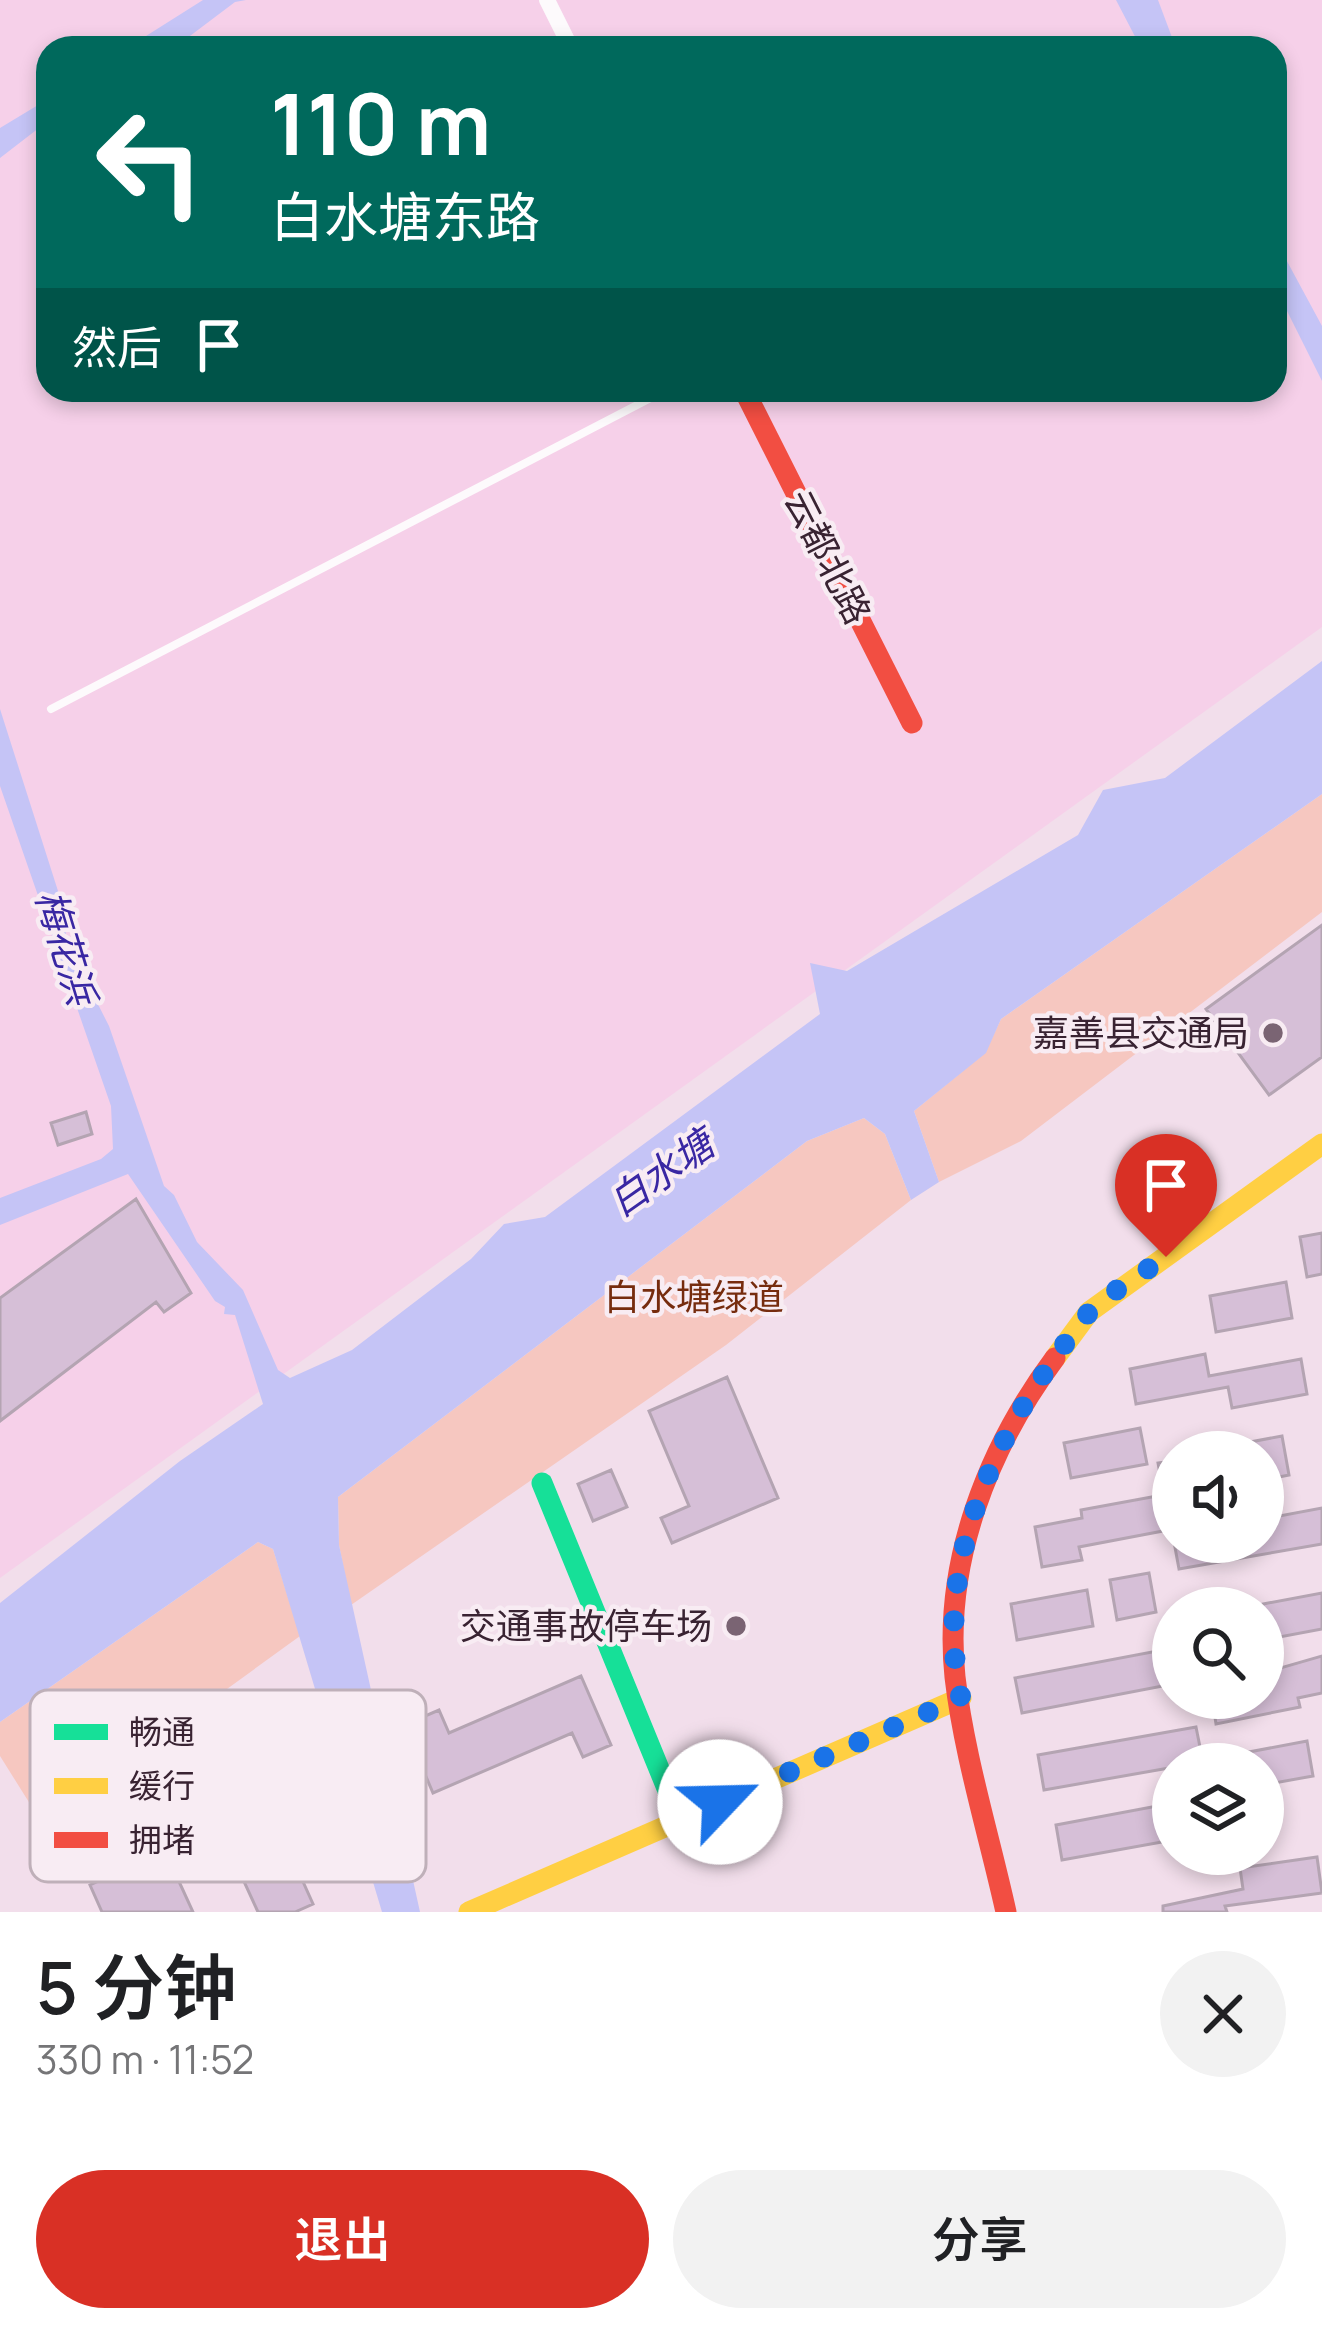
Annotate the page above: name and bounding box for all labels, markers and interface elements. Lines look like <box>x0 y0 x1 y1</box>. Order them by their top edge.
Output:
text: 110 m <box>270 65 491 180</box>
icon: left <box>72 84 228 240</box>
text: 白水塘东路 <box>270 179 540 253</box>
icon: arrive <box>186 312 252 378</box>
text: 然后 <box>72 316 162 378</box>
street label: 云都北路 <box>774 481 883 632</box>
water label: 梅花浜 <box>24 883 111 1013</box>
place label: 嘉善县交通局 <box>1033 1008 1249 1057</box>
marker: 嘉善县交通局 <box>1260 1020 1286 1046</box>
water label: 白水塘 <box>597 1113 729 1228</box>
pin <box>1115 1134 1217 1257</box>
icon: arrive <box>1133 1152 1199 1218</box>
park label: 白水塘绿道 <box>604 1272 784 1321</box>
map controls <box>1152 1431 1284 1875</box>
button: sound <box>1152 1431 1284 1563</box>
button: search <box>1152 1587 1284 1719</box>
place label: 交通事故停车场 <box>460 1601 712 1650</box>
marker: 交通事故停车场 <box>723 1613 749 1639</box>
legend <box>30 1690 426 1882</box>
text: 畅通 <box>129 1709 195 1754</box>
position arrow <box>657 1739 783 1865</box>
button: layers <box>1152 1743 1284 1875</box>
text: 缓行 <box>129 1763 195 1808</box>
text: 拥堵 <box>129 1817 195 1862</box>
text: 5 分钟 <box>36 1937 236 2036</box>
button: close <box>1160 1951 1286 2077</box>
text: 330 m · 11:52 <box>36 2032 254 2086</box>
button: 退出 <box>36 2170 649 2308</box>
button: 分享 <box>673 2170 1286 2308</box>

